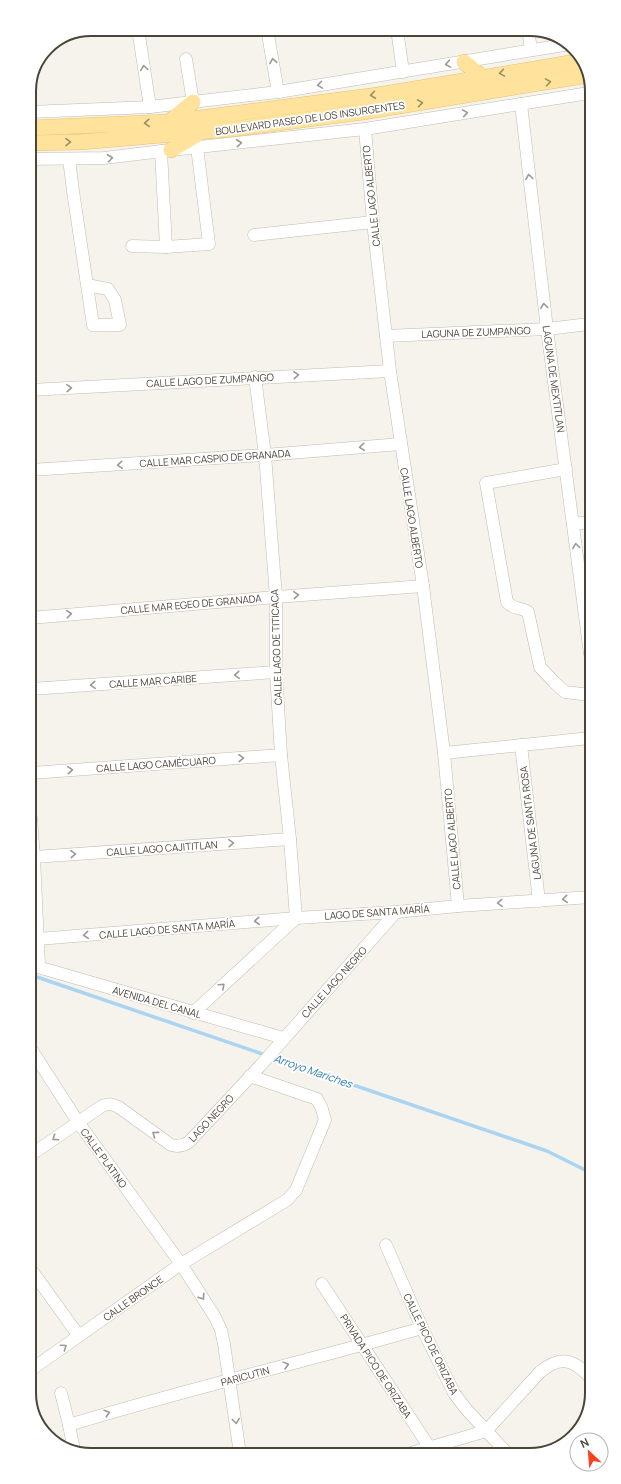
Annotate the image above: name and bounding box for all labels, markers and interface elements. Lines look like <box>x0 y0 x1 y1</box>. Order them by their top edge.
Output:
one-way arrow <box>269 57 277 64</box>
one-way arrow <box>445 60 451 68</box>
one-way arrow <box>140 65 149 71</box>
one-way arrow <box>498 68 505 77</box>
one-way arrow <box>545 78 551 86</box>
one-way arrow <box>317 80 323 89</box>
one-way arrow <box>370 90 376 99</box>
street label: BOULEVARD PASEO DE LOS INSURGENTES <box>214 98 406 138</box>
one-way arrow <box>417 99 423 108</box>
one-way arrow <box>462 109 468 118</box>
one-way arrow <box>144 119 150 128</box>
one-way arrow <box>65 138 71 147</box>
one-way arrow <box>236 138 242 147</box>
street label: CALLE LAGO ALBERTO <box>359 145 383 247</box>
one-way arrow <box>107 153 113 162</box>
one-way arrow <box>525 174 534 180</box>
one-way arrow <box>540 303 549 309</box>
street label: LAGUNA DE ZUMPANGO <box>421 323 531 341</box>
street label: LAGUNA DE MEXTITLAN <box>540 325 568 434</box>
street label: CALLE LAGO DE ZUMPANGO <box>146 370 274 390</box>
one-way arrow <box>293 371 299 380</box>
one-way arrow <box>66 383 72 392</box>
one-way arrow <box>359 443 365 452</box>
street label: CALLE MAR CASPIO DE GRANADA <box>139 446 292 470</box>
one-way arrow <box>117 460 123 469</box>
street label: CALLE LAGO ALBERTO <box>397 467 427 569</box>
one-way arrow <box>572 543 581 549</box>
street label: CALLE LAGO DE TITICACA <box>267 588 285 705</box>
street label: CALLE MAR EGEO DE GRANADA <box>120 591 263 617</box>
one-way arrow <box>293 591 299 600</box>
one-way arrow <box>66 610 72 619</box>
street label: CALLE MAR CARIBE <box>109 671 198 691</box>
one-way arrow <box>234 671 240 680</box>
one-way arrow <box>90 680 96 689</box>
street label: CALLE LAGO CAMÉCUARO <box>96 753 216 775</box>
one-way arrow <box>238 753 244 762</box>
street label: LAGUNA DE SANTA ROSA <box>516 765 544 881</box>
one-way arrow <box>67 766 73 775</box>
street label: CALLE LAGO ALBERTO <box>441 788 463 890</box>
street label: CALLE LAGO CAJITITLAN <box>106 837 218 859</box>
one-way arrow <box>228 838 234 847</box>
one-way arrow <box>70 849 76 858</box>
one-way arrow <box>562 894 568 903</box>
one-way arrow <box>497 899 503 908</box>
street label: LAGO DE SANTA MARÍA <box>324 901 431 923</box>
street label: CALLE LAGO DE SANTA MARÍA <box>98 916 236 942</box>
one-way arrow <box>254 917 260 926</box>
one-way arrow <box>83 931 89 940</box>
street label: CALLE LAGO NEGRO <box>298 943 370 1021</box>
street label: AVENIDA DEL CANAL <box>111 983 203 1021</box>
one-way arrow <box>217 983 225 991</box>
water label: Arroyo Mariches <box>272 1050 356 1091</box>
street label: LAGO NEGRO <box>185 1091 237 1145</box>
street label: CALLE PLATINO <box>78 1125 130 1191</box>
one-way arrow <box>153 1132 160 1139</box>
one-way arrow <box>52 1133 59 1141</box>
street label: CALLE BRONCE <box>100 1272 166 1324</box>
street label: CALLE PICO DE ORIZABA <box>400 1291 462 1398</box>
one-way arrow <box>197 1293 205 1300</box>
street label: PRIVADA PICO DE ORIZABA <box>337 1311 415 1421</box>
one-way arrow <box>60 1344 67 1351</box>
one-way arrow <box>283 1361 290 1370</box>
street label: PARICUTIN <box>219 1363 271 1389</box>
one-way arrow <box>103 1410 110 1418</box>
one-way arrow <box>231 1418 240 1424</box>
north arrow <box>569 1432 609 1472</box>
text: N <box>578 1434 591 1451</box>

